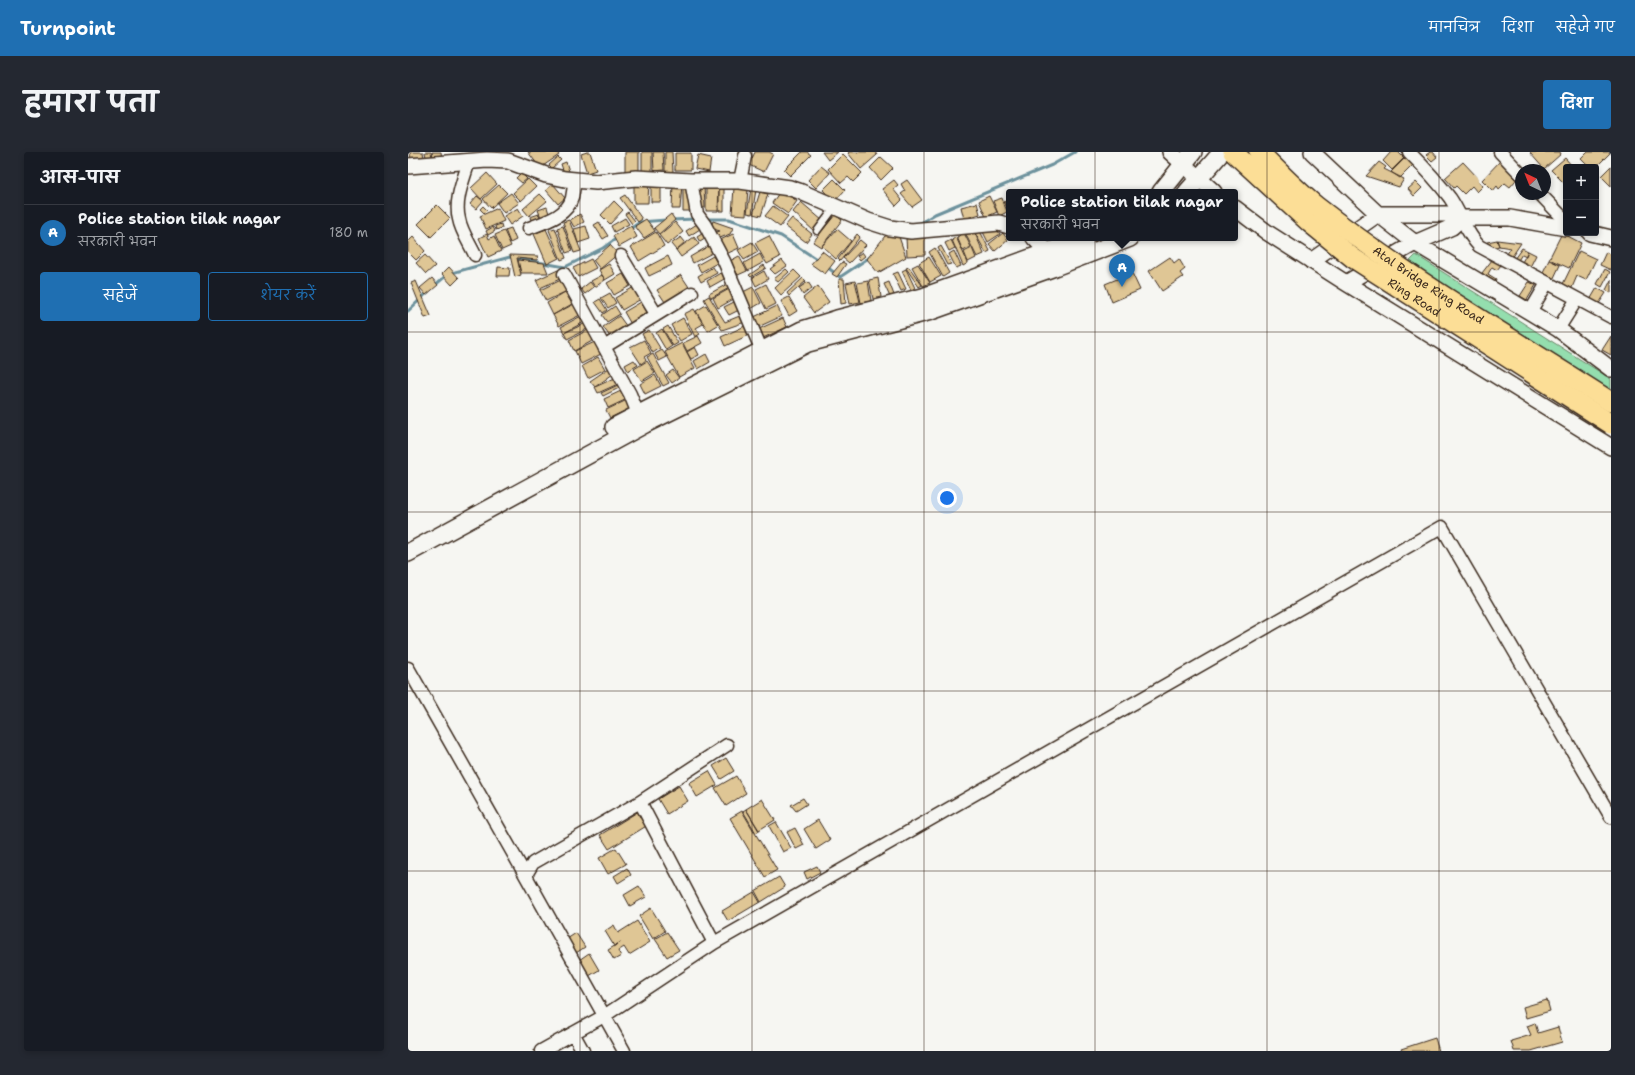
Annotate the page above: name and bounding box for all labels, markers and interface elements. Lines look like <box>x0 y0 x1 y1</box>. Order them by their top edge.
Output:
text: Turnpoint <box>20 16 116 41</box>
text: मानचित्र <box>1429 18 1480 36</box>
text: दिशा <box>1502 18 1534 36</box>
text: सहेजे गए <box>1556 18 1615 36</box>
button: दिशा <box>1543 80 1611 129</box>
text: हमारा पता <box>24 83 158 121</box>
north arrow <box>1515 164 1551 200</box>
map controls <box>1563 164 1599 236</box>
button: + <box>1563 164 1599 200</box>
text: आस-पास <box>40 166 120 188</box>
popup <box>1006 189 1238 241</box>
text: Police station tilak nagar <box>1021 192 1223 212</box>
button: − <box>1563 200 1599 236</box>
text: Police station tilak nagar <box>78 209 281 229</box>
text: सरकारी भवन <box>1021 216 1099 233</box>
text: A <box>48 224 58 241</box>
text: 180 m <box>329 224 368 241</box>
text: सरकारी भवन <box>78 233 157 250</box>
street label: Atal Bridge Ring Road <box>1370 243 1488 327</box>
pin: A <box>1109 254 1135 287</box>
button: सहेजें <box>40 272 200 321</box>
button: शेयर करें <box>208 272 368 321</box>
street label: Ring Road <box>1385 276 1443 320</box>
your location <box>937 488 957 508</box>

